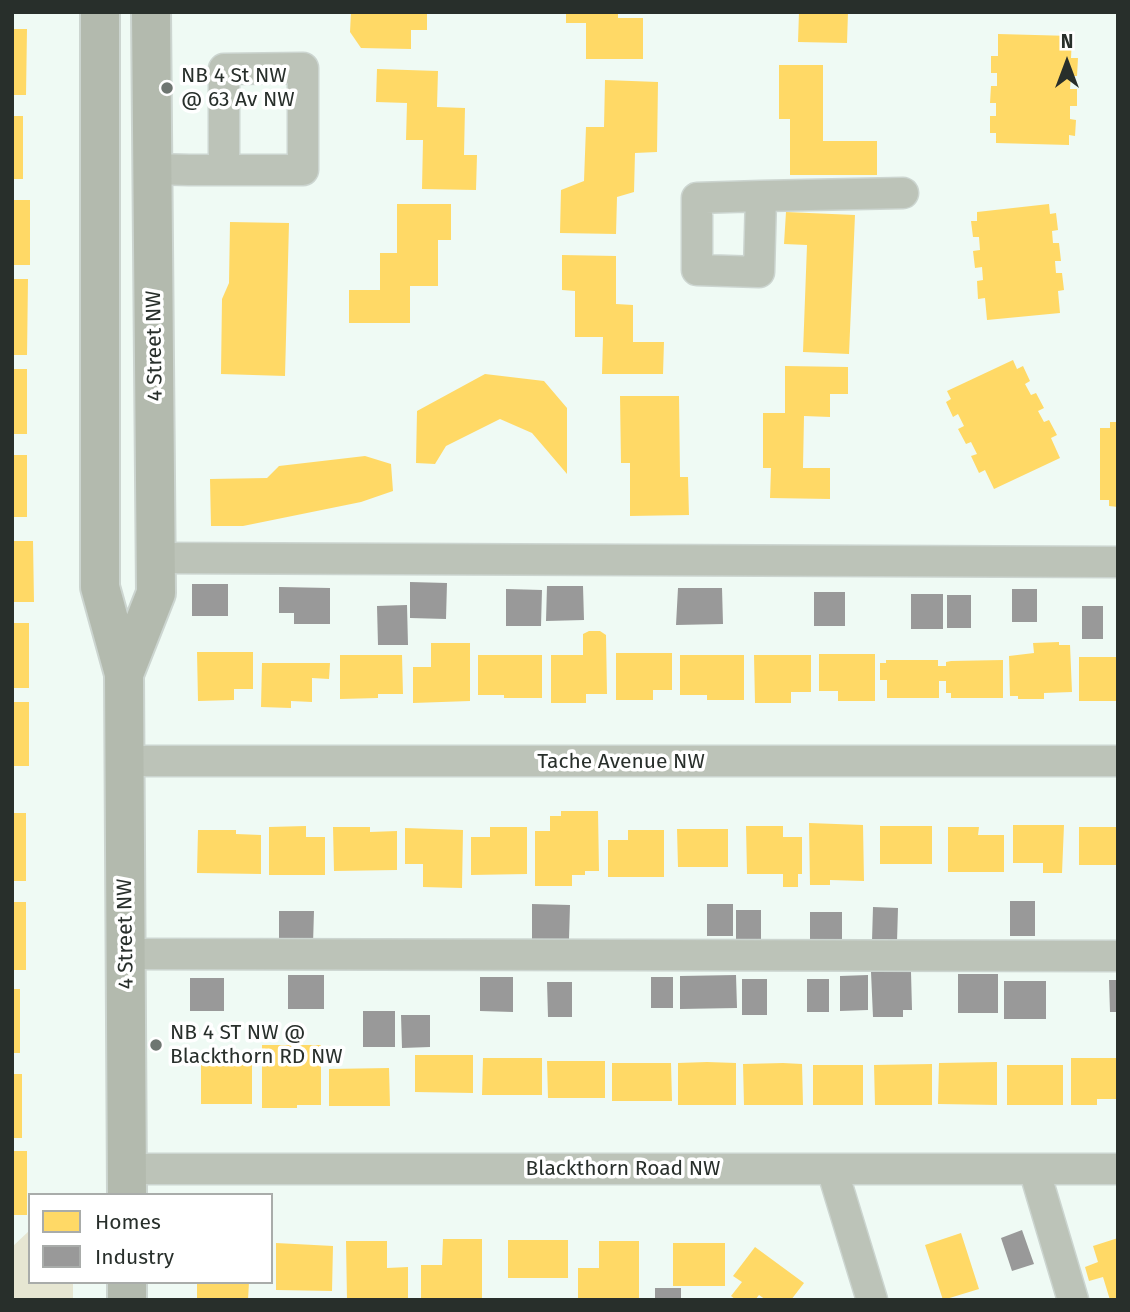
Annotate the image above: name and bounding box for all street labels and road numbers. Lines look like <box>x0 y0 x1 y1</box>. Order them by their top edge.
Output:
street label: 4 Street NW <box>141 290 169 402</box>
street label: Tache Avenue NW <box>537 749 705 775</box>
street label: 4 Street NW <box>112 878 140 990</box>
street label: Blackthorn Road NW <box>526 1156 720 1182</box>

